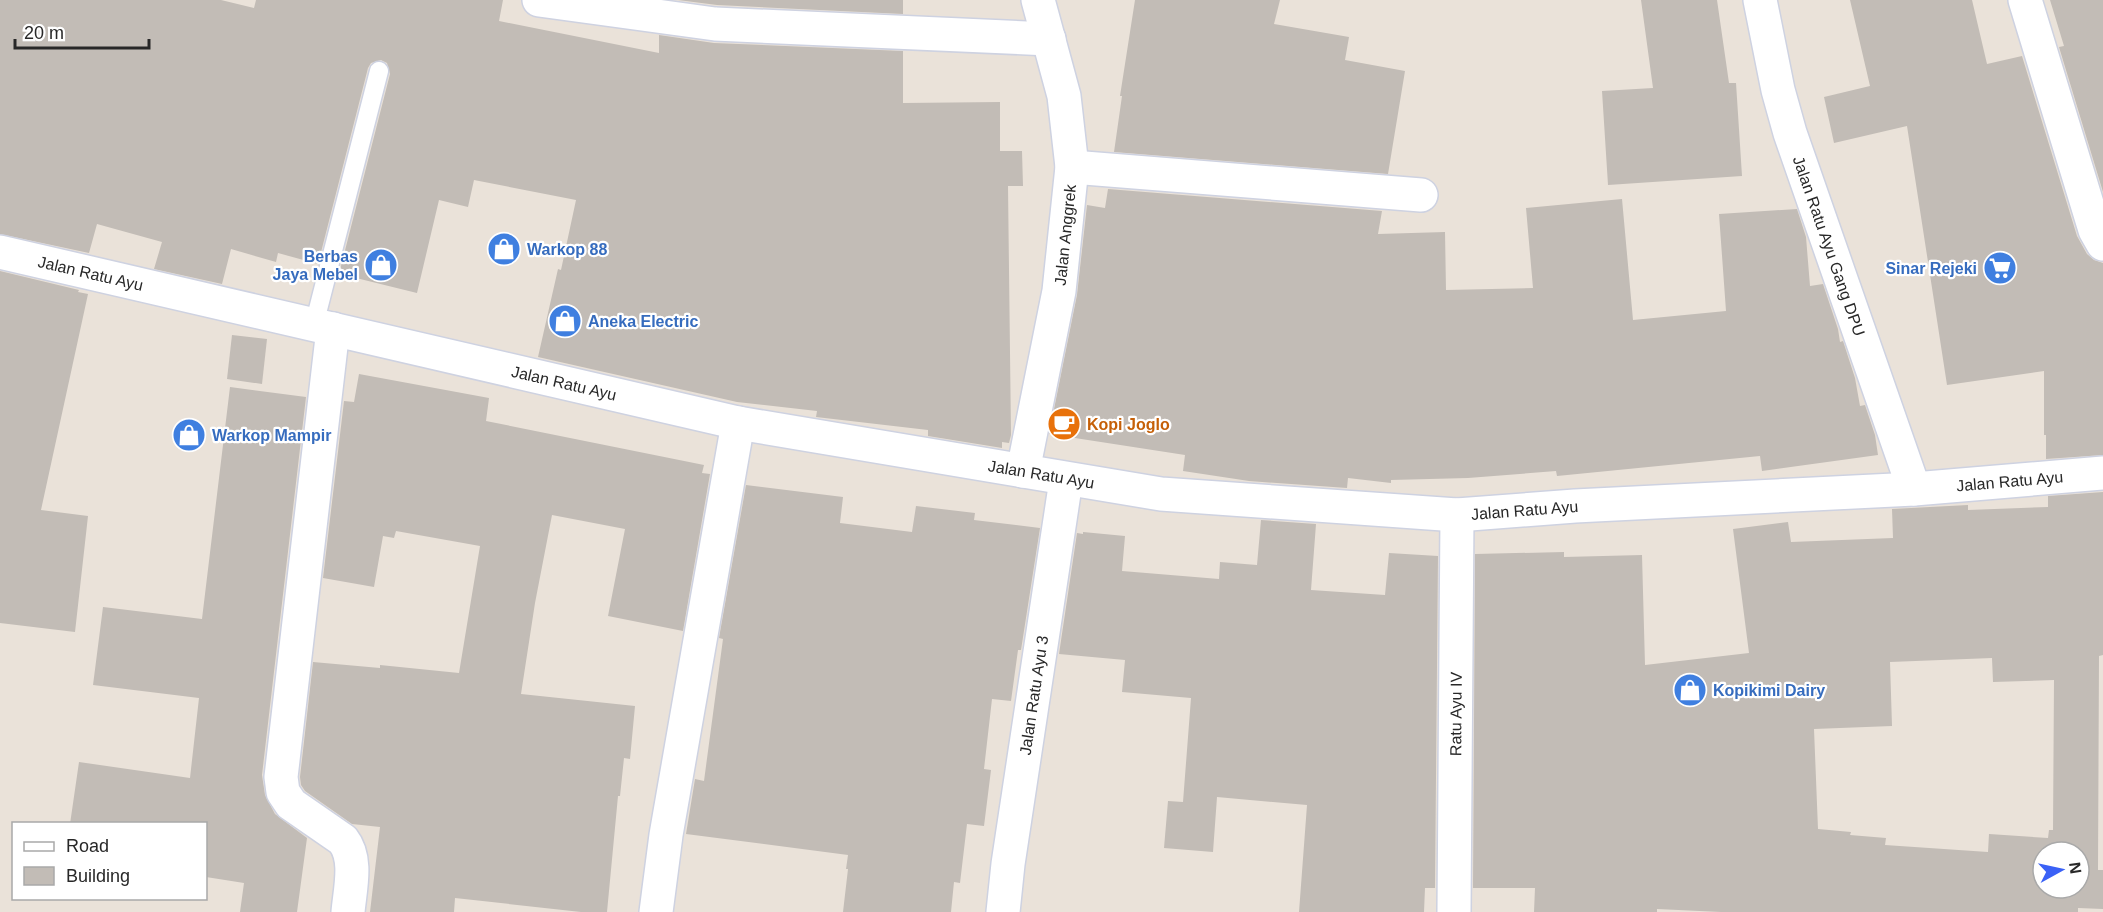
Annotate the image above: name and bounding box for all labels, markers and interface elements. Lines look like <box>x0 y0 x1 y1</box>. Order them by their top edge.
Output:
scale bar <box>15 12 148 50</box>
text: 20 m <box>24 23 64 43</box>
street label: Jalan Ratu Ayu Gang DPU <box>1790 154 1868 338</box>
street label: Jalan Anggrek <box>1051 183 1079 286</box>
shop icon: Warkop 88 <box>486 231 522 267</box>
place label: Warkop 88 <box>527 241 607 258</box>
shop icon: Berbas Jaya Mebel <box>363 247 399 283</box>
place label: Berbas Jaya Mebel <box>273 248 358 283</box>
supermarket icon: Sinar Rejeki <box>1982 250 2018 286</box>
street label: Jalan Ratu Ayu <box>36 253 145 293</box>
place label: Sinar Rejeki <box>1885 260 1977 277</box>
shop icon: Aneka Electric <box>547 303 583 339</box>
place label: Aneka Electric <box>588 313 698 330</box>
street label: Jalan Ratu Ayu <box>510 362 618 403</box>
cafe icon: Kopi Joglo <box>1046 406 1082 442</box>
place label: Kopi Joglo <box>1087 416 1170 433</box>
shop icon: Warkop Mampir <box>171 417 207 453</box>
place label: Warkop Mampir <box>212 427 331 444</box>
street label: Jalan Ratu Ayu <box>987 457 1096 491</box>
street label: Jalan Ratu Ayu <box>1955 468 2064 494</box>
street label: Jalan Ratu Ayu <box>1470 497 1579 522</box>
street label: Jalan Ratu Ayu 3 <box>1016 634 1051 756</box>
street label: Ratu Ayu IV <box>1447 671 1464 756</box>
shop icon: Kopikimi Dairy <box>1672 672 1708 708</box>
place label: Kopikimi Dairy <box>1713 682 1825 699</box>
legend <box>12 822 207 900</box>
text: Road <box>66 836 109 856</box>
north arrow <box>2031 840 2091 900</box>
text: N <box>2066 861 2085 875</box>
text: Building <box>66 866 130 886</box>

